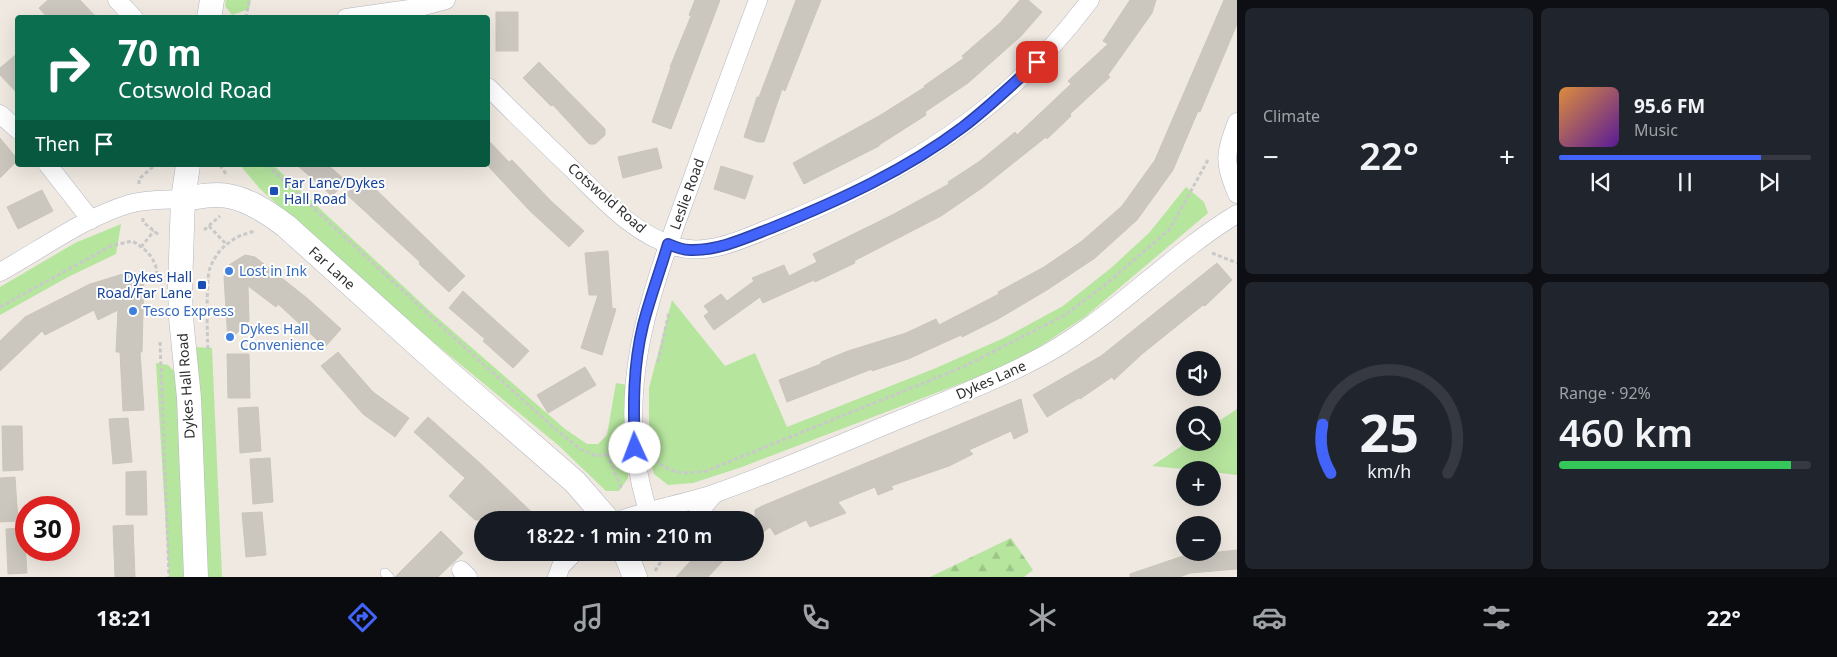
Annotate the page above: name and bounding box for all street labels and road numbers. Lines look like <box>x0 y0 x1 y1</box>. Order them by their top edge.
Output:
street label: Leslie Road <box>665 156 708 232</box>
street label: Cotswold Road <box>564 158 651 237</box>
street label: Far Lane <box>305 242 360 294</box>
street label: Dykes Hall Road <box>172 333 199 439</box>
street label: Dykes Lane <box>953 356 1029 403</box>

